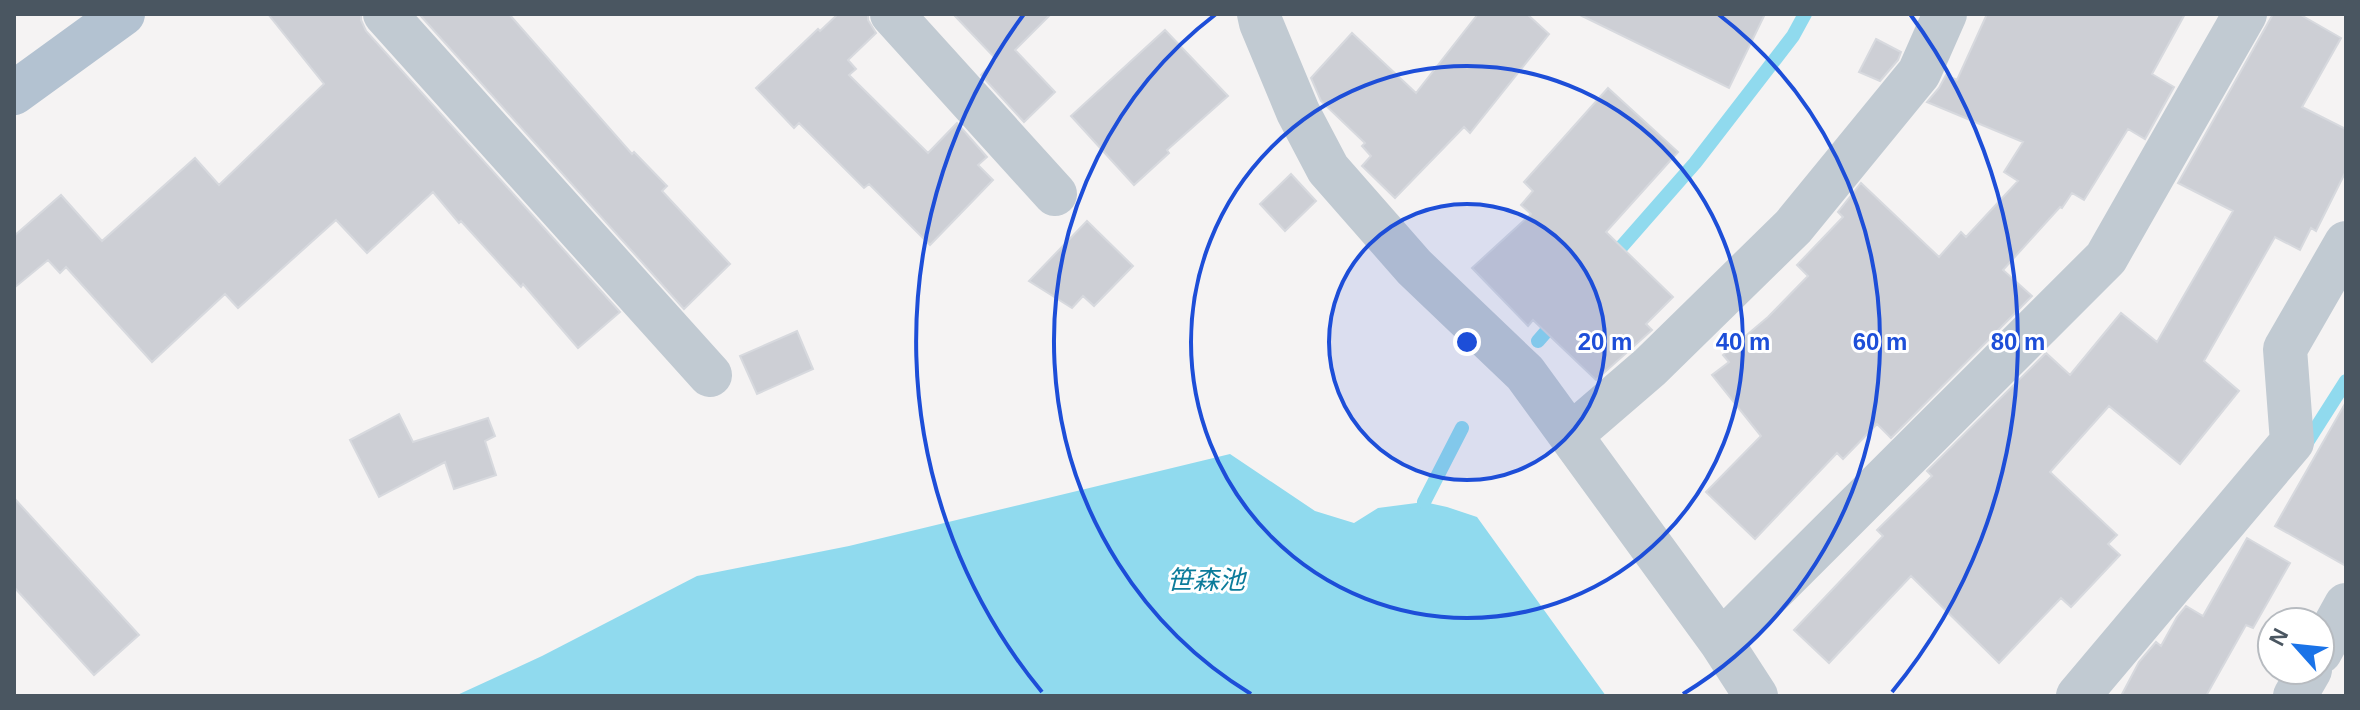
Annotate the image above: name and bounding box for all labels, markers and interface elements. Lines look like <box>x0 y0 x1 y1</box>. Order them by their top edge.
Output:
centre of rings <box>1453 328 1481 356</box>
text: 20 m <box>1578 328 1632 355</box>
text: 40 m <box>1716 328 1770 355</box>
text: 60 m <box>1853 328 1907 355</box>
text: 80 m <box>1991 328 2045 355</box>
water label: 笹森池 <box>1167 565 1248 595</box>
north arrow <box>2256 606 2336 686</box>
text: N <box>2264 624 2293 650</box>

